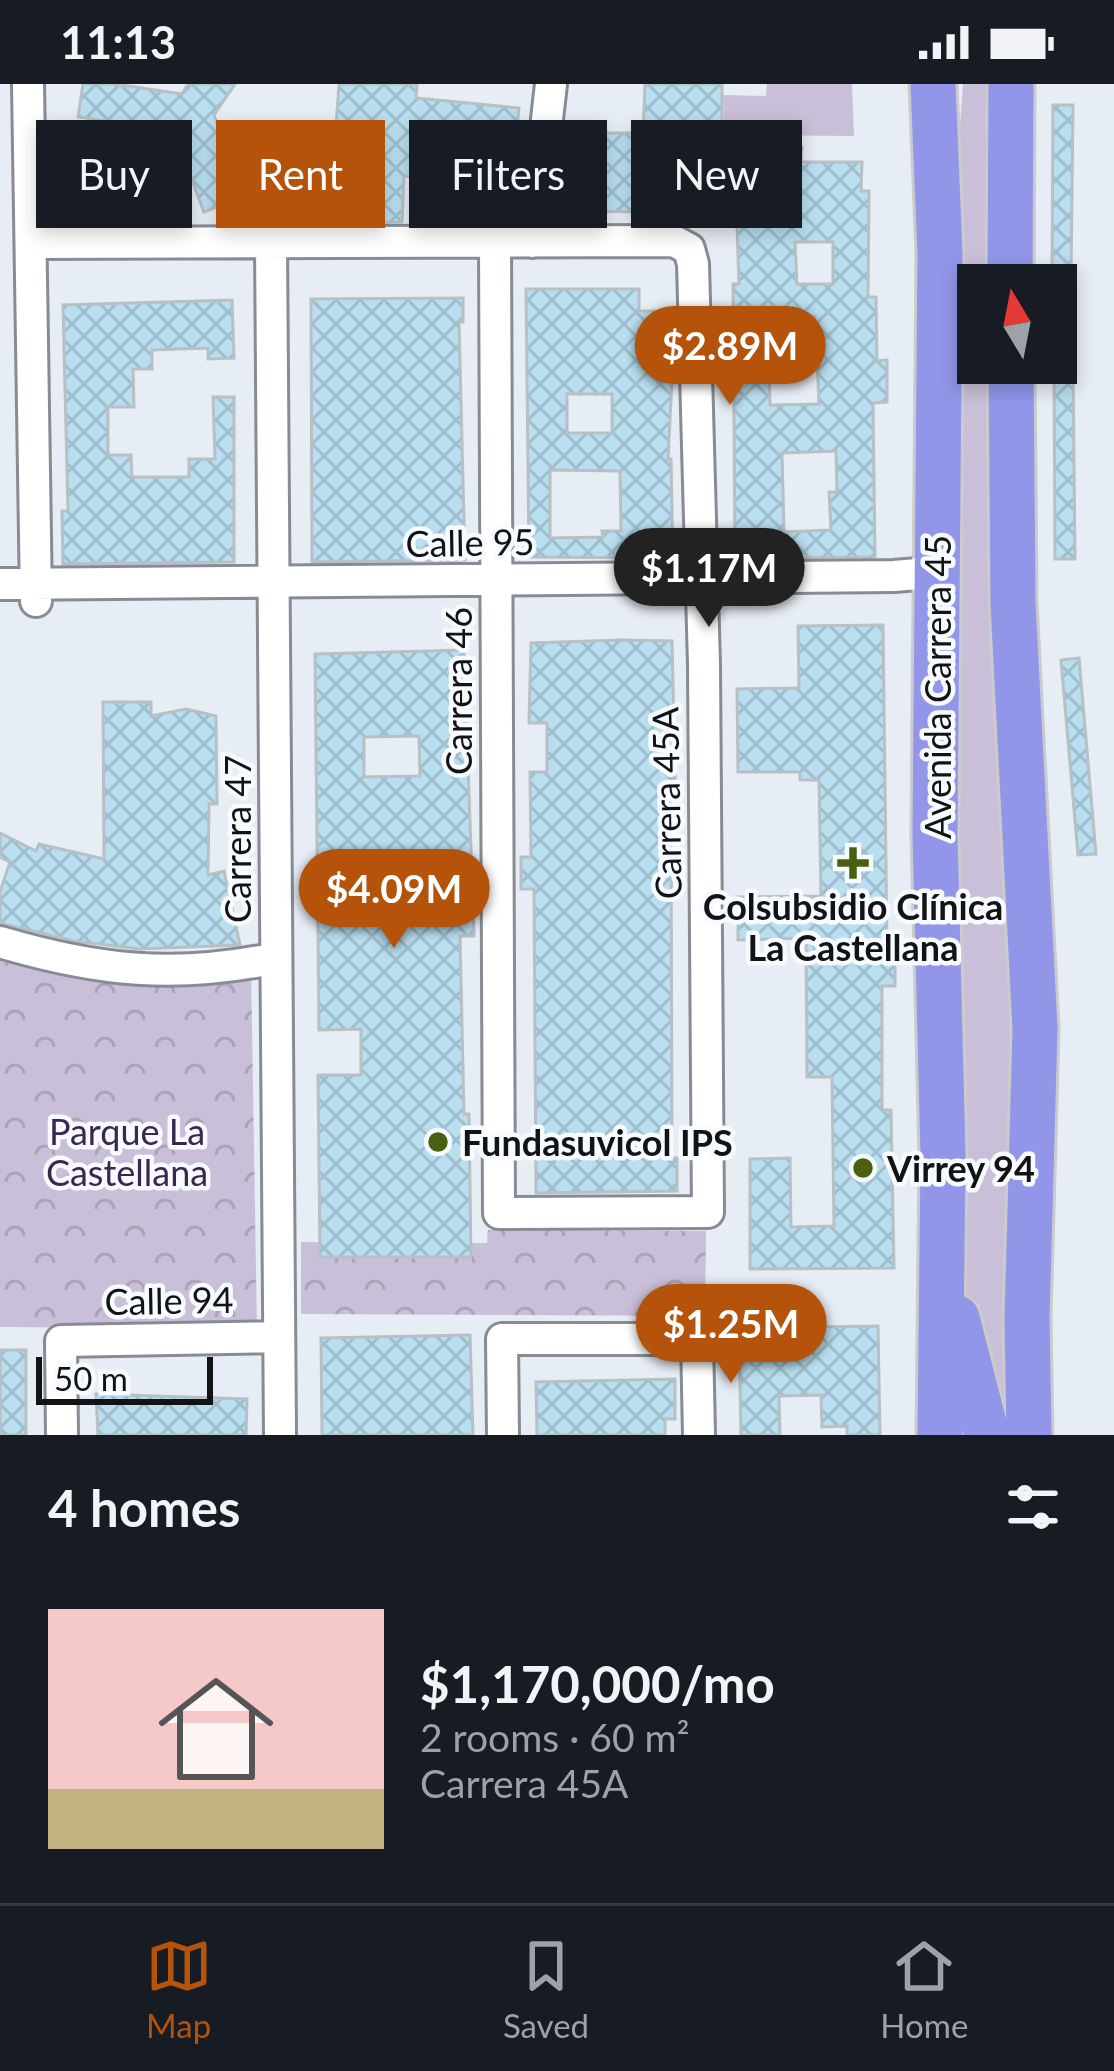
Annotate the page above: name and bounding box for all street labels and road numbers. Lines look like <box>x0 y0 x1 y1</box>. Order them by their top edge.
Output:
street label: Calle 95 <box>405 519 535 565</box>
street label: Avenida Carrera 45 <box>915 535 959 839</box>
street label: Carrera 46 <box>436 607 480 775</box>
street label: Carrera 45A <box>642 706 690 900</box>
street label: Carrera 47 <box>215 755 259 923</box>
street label: Calle 94 <box>104 1277 234 1323</box>

